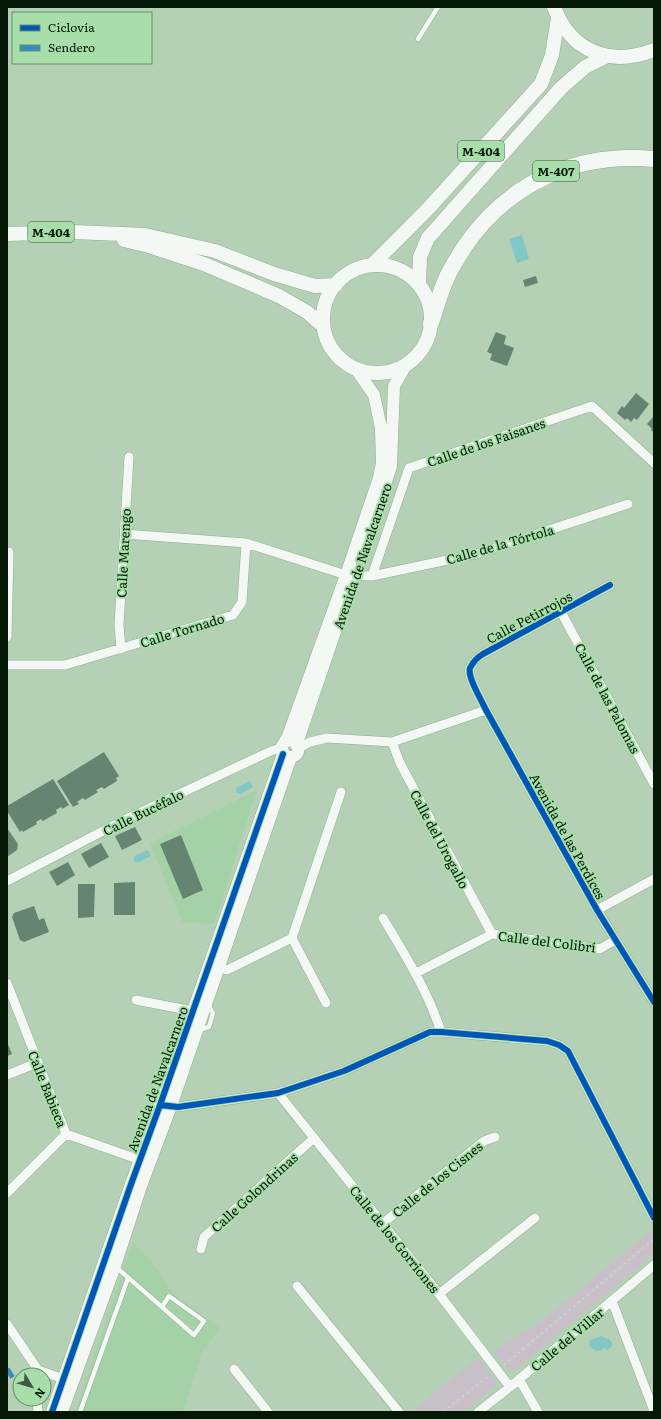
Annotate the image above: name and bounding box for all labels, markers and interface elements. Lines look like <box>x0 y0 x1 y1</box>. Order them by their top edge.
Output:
legend <box>12 12 152 64</box>
text: Ciclovía <box>48 18 95 36</box>
text: Sendero <box>48 38 95 56</box>
road number: M-404 <box>458 141 504 161</box>
road number: M-407 <box>533 161 579 181</box>
road number: M-404 <box>28 222 74 242</box>
street label: Calle de los Faisanes <box>424 413 548 471</box>
street label: Avenida de Navalcarnero <box>328 480 396 632</box>
street label: Calle Marengo <box>111 507 135 598</box>
street label: Calle de la Tórtola <box>444 520 556 568</box>
street label: Calle Petirrojos <box>483 586 575 648</box>
street label: Calle Tornado <box>138 608 227 652</box>
street label: Calle de las Palomas <box>571 639 645 757</box>
street label: Avenida de las Perdices <box>525 770 611 903</box>
street label: Calle Bucéfalo <box>99 784 187 840</box>
street label: Calle del Urogallo <box>406 786 474 892</box>
street label: Calle del Colibrí <box>497 926 598 957</box>
street label: Avenida de Navalcarnero <box>122 1003 192 1154</box>
street label: Calle Babieca <box>24 1048 72 1130</box>
street label: Calle de los Cisnes <box>388 1136 486 1221</box>
street label: Calle Golondrinas <box>206 1148 302 1236</box>
street label: Calle de los Gorriones <box>346 1181 444 1297</box>
street label: Calle del Villar <box>526 1302 608 1375</box>
north arrow <box>12 1367 52 1407</box>
text: N <box>32 1385 50 1402</box>

